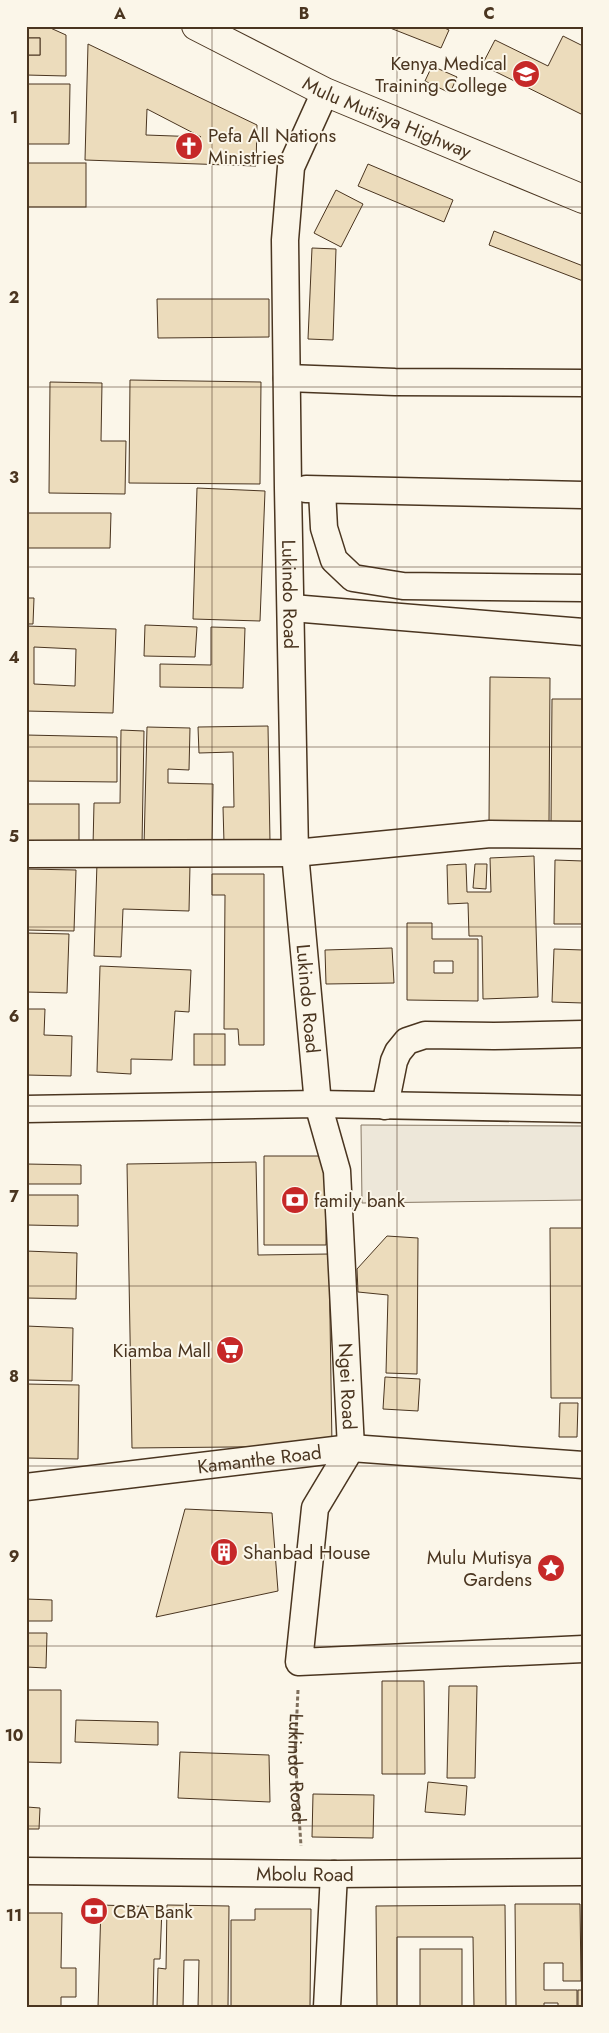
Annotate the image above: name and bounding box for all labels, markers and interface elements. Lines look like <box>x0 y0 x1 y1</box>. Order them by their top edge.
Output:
text: A <box>113 2 126 25</box>
text: B <box>299 2 309 25</box>
text: C <box>483 2 495 25</box>
place label: Kenya Medical Training College <box>375 50 507 99</box>
school or university icon: Kenya Medical Training College <box>511 59 541 89</box>
street label: Mulu Mutisya Highway <box>298 69 476 165</box>
text: 1 <box>10 106 18 129</box>
place label: Pefa All Nations Ministries <box>208 122 337 171</box>
church icon: Pefa All Nations Ministries <box>174 131 204 161</box>
text: 2 <box>9 286 19 309</box>
text: 3 <box>9 466 19 489</box>
street label: Lukindo Road <box>275 539 305 649</box>
text: 4 <box>8 646 20 669</box>
text: 5 <box>9 825 19 848</box>
street label: Lukindo Road <box>290 943 327 1054</box>
text: 6 <box>9 1005 19 1028</box>
text: 7 <box>9 1185 19 1208</box>
bank icon: family bank <box>280 1185 310 1215</box>
place label: family bank <box>314 1187 406 1214</box>
supermarket icon: Kiamba Mall <box>215 1335 245 1365</box>
place label: Kiamba Mall <box>112 1337 211 1364</box>
street label: Ngei Road <box>332 1342 364 1430</box>
text: 8 <box>9 1365 19 1388</box>
street label: Kamanthe Road <box>196 1438 323 1480</box>
building icon: Shanbad House <box>209 1537 239 1567</box>
place label: Shanbad House <box>243 1539 371 1566</box>
place label: Mulu Mutisya Gardens <box>427 1544 532 1593</box>
text: 9 <box>9 1545 19 1568</box>
place icon: Mulu Mutisya Gardens <box>536 1553 566 1583</box>
street label: Lukindo Road <box>281 1713 313 1823</box>
text: 10 <box>5 1724 23 1747</box>
street label: Mbolu Road <box>256 1860 354 1888</box>
bank icon: CBA Bank <box>79 1896 109 1926</box>
place label: CBA Bank <box>113 1898 193 1925</box>
text: 11 <box>6 1904 22 1927</box>

